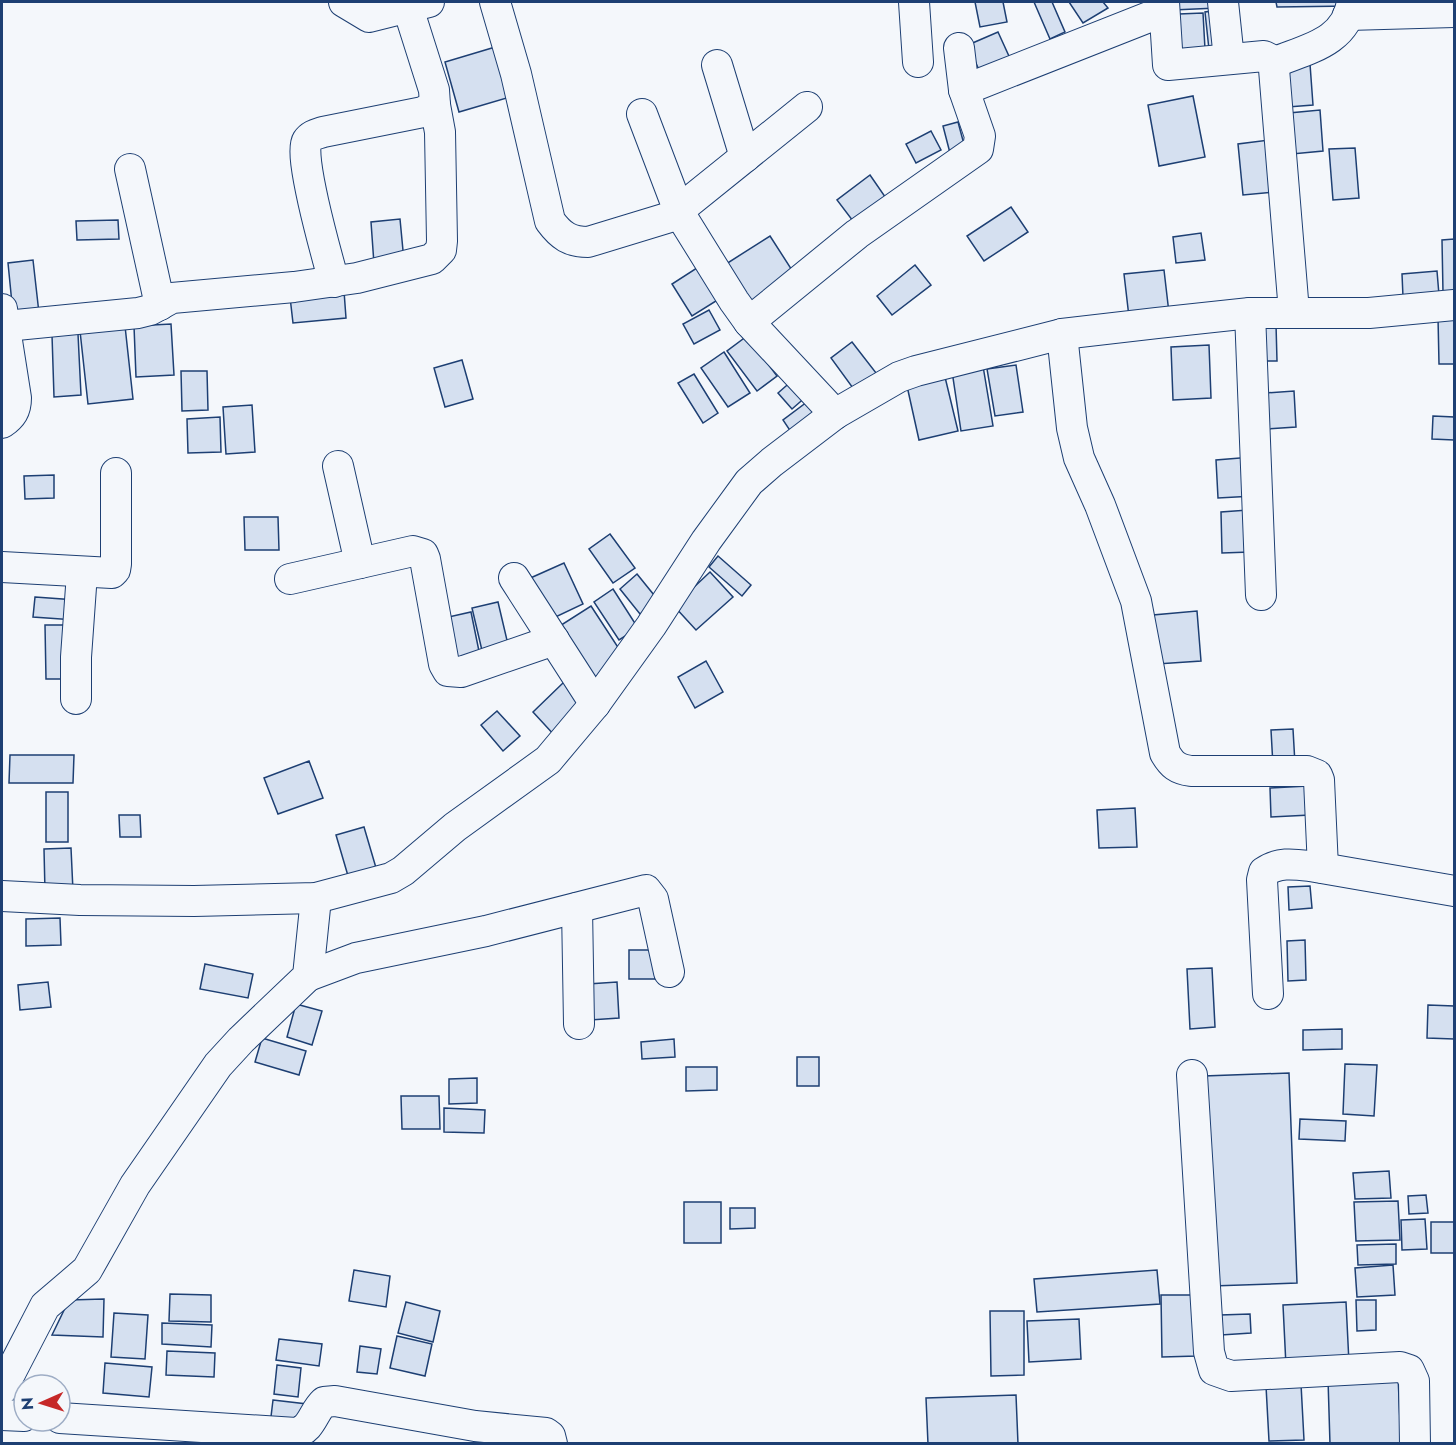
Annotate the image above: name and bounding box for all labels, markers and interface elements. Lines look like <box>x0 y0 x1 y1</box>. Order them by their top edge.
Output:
north arrow <box>12 1373 72 1433</box>
text: N <box>16 1397 39 1411</box>

